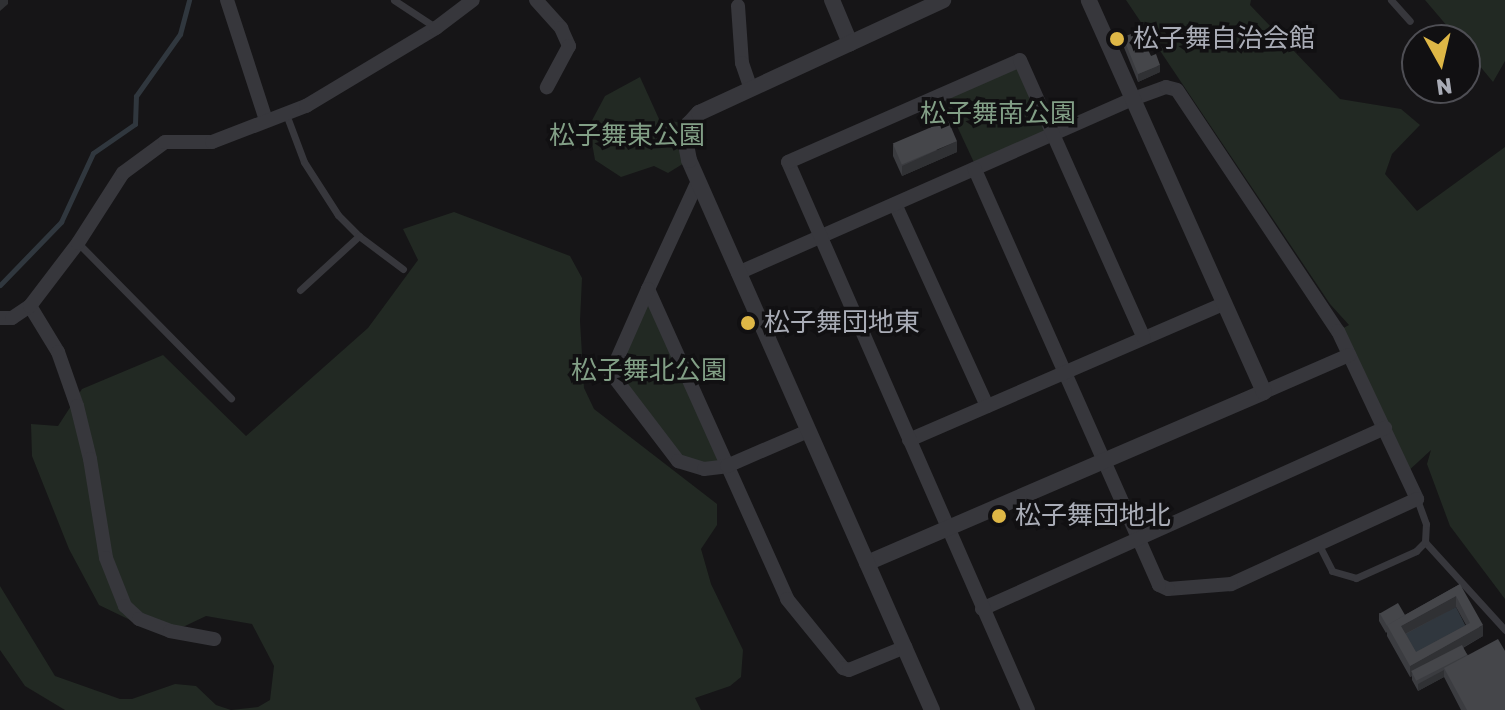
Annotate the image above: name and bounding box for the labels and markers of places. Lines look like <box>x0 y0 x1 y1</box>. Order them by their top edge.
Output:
place label: 松子舞自治会館 <box>1133 23 1315 55</box>
marker: 松子舞自治会館 <box>1108 30 1126 48</box>
place label: 松子舞団地東 <box>764 307 920 339</box>
marker: 松子舞団地東 <box>739 314 757 332</box>
place label: 松子舞団地北 <box>1015 500 1171 532</box>
marker: 松子舞団地北 <box>990 507 1008 525</box>

